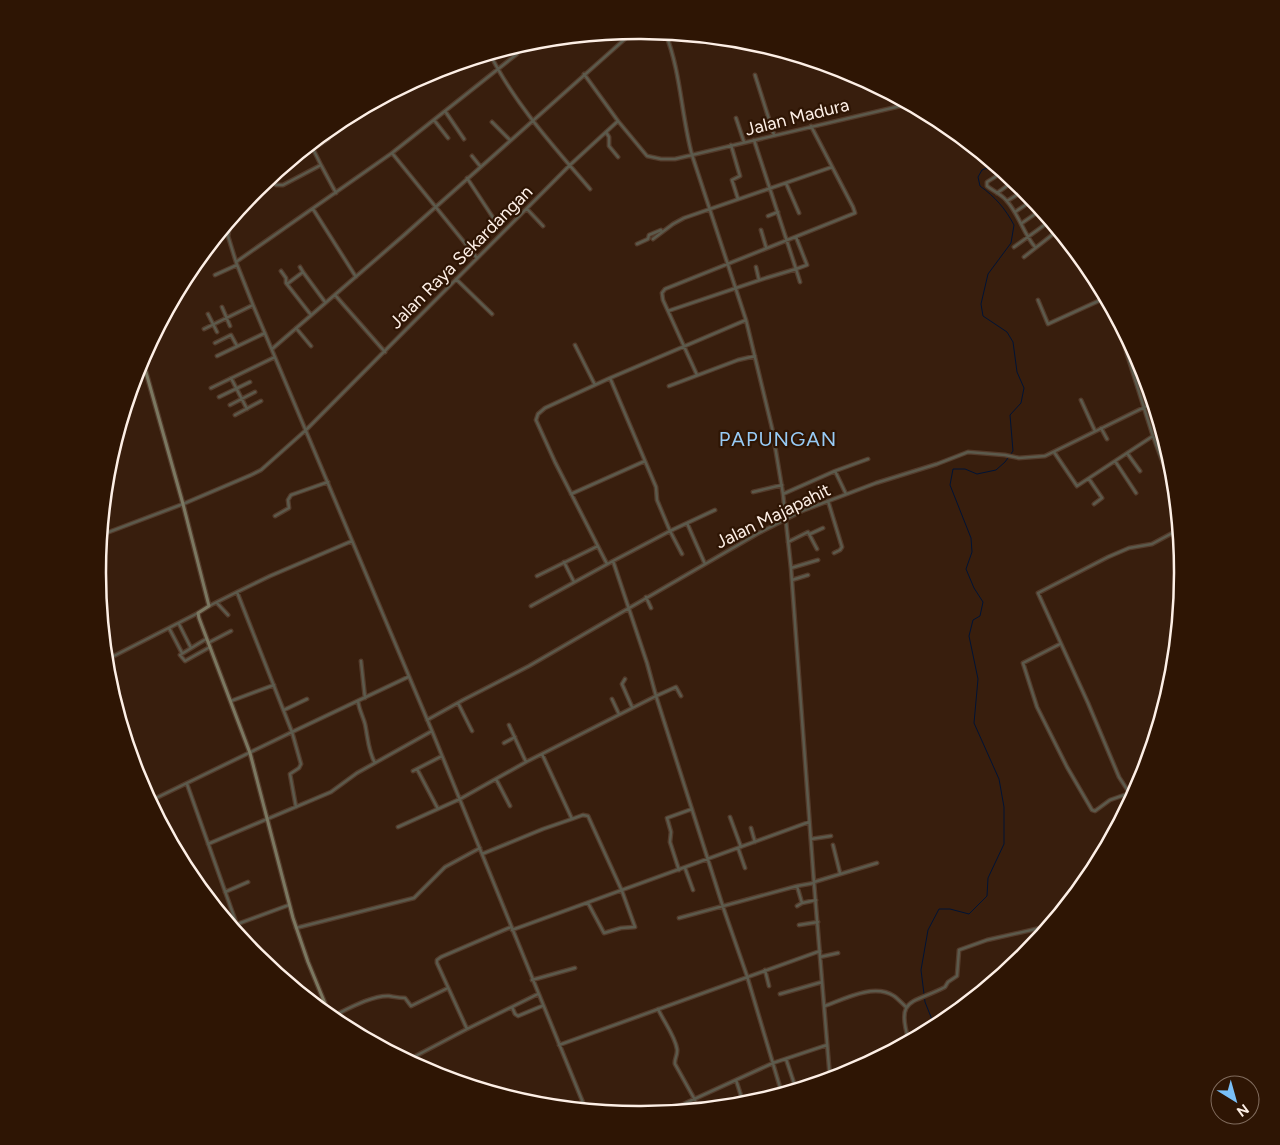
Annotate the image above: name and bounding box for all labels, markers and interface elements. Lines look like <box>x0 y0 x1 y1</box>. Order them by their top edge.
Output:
street label: Jalan Madura <box>743 93 851 141</box>
street label: Jalan Raya Sekardangan <box>385 181 537 333</box>
district label: PAPUNGAN <box>719 427 837 451</box>
street label: Jalan Majapahit <box>712 479 834 553</box>
north arrow <box>1210 1075 1260 1125</box>
text: N <box>1233 1100 1252 1120</box>

